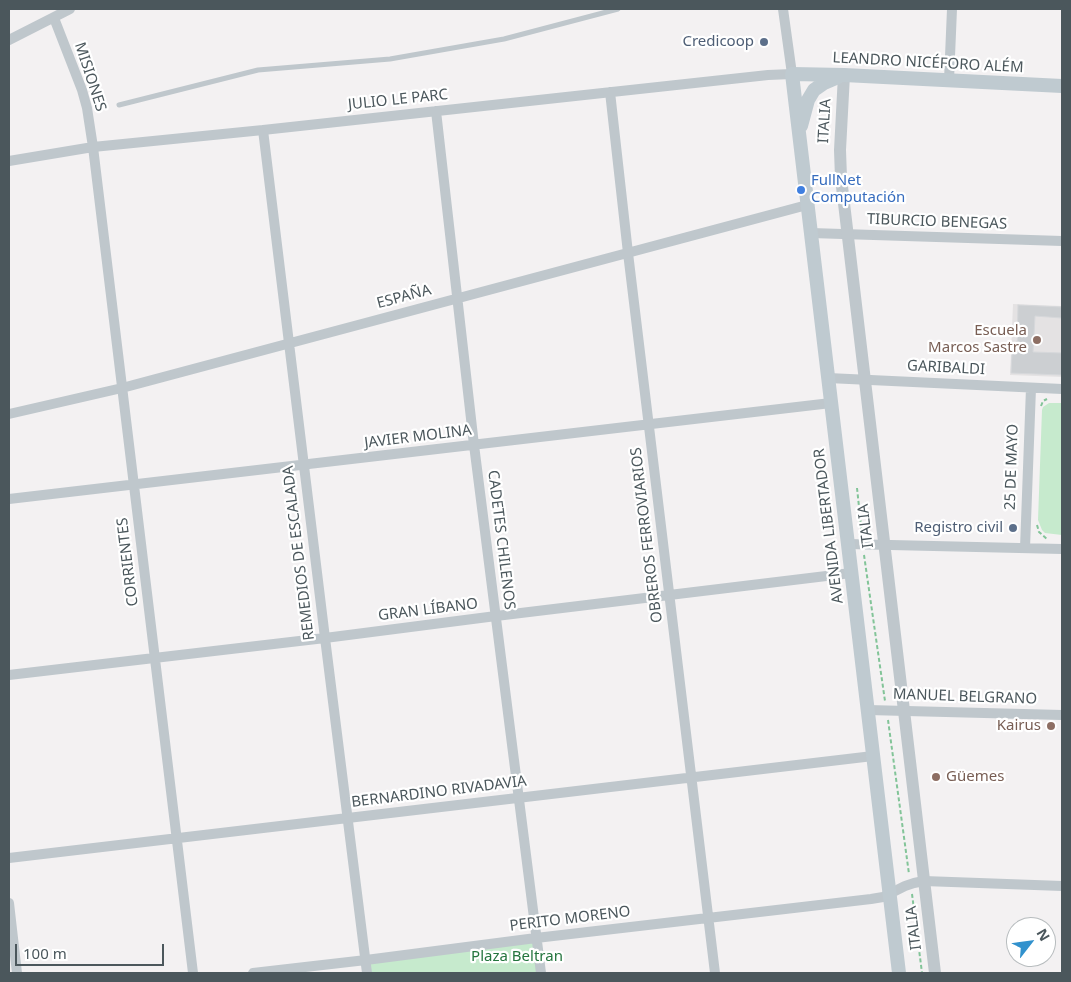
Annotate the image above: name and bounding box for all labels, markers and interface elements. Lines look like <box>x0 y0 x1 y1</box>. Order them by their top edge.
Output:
place label: Credicoop <box>682 33 754 51</box>
marker: Credicoop <box>758 36 770 48</box>
street label: MISIONES <box>70 40 110 114</box>
street label: LEANDRO NICÉFORO ALÉM <box>832 49 1024 77</box>
street label: JULIO LE PARC <box>347 86 449 114</box>
street label: ITALIA <box>815 98 835 144</box>
place label: FullNet Computación <box>811 172 905 207</box>
marker: FullNet Computación <box>795 184 807 196</box>
street label: TIBURCIO BENEGAS <box>867 211 1007 233</box>
street label: ESPAÑA <box>375 281 433 313</box>
place label: Escuela Marcos Sastre <box>928 322 1027 357</box>
marker: Escuela Marcos Sastre <box>1031 334 1043 346</box>
street label: GARIBALDI <box>907 357 985 379</box>
street label: JAVIER MOLINA <box>363 421 473 453</box>
street label: 25 DE MAYO <box>1001 423 1023 511</box>
street label: OBREROS FERROVIARIOS <box>627 446 667 624</box>
street label: AVENIDA LIBERTADOR <box>811 447 847 605</box>
street label: REMEDIOS DE ESCALADA <box>279 465 319 641</box>
street label: CADETES CHILENOS <box>484 469 518 611</box>
street label: ITALIA <box>854 503 878 549</box>
street label: CORRIENTES <box>114 517 142 607</box>
place label: Registro civil <box>914 519 1003 537</box>
marker: Registro civil <box>1007 522 1019 534</box>
street label: GRAN LÍBANO <box>377 595 479 625</box>
street label: MANUEL BELGRANO <box>893 685 1037 709</box>
place label: Kairus <box>997 717 1041 735</box>
marker: Kairus <box>1045 720 1057 732</box>
place label: Güemes <box>946 768 1004 786</box>
marker: Güemes <box>930 771 942 783</box>
street label: BERNARDINO RIVADAVIA <box>350 772 528 812</box>
street label: PERITO MORENO <box>509 903 631 935</box>
street label: ITALIA <box>902 905 926 951</box>
north arrow <box>1006 917 1056 967</box>
text: N <box>1032 925 1055 944</box>
scale bar <box>18 934 166 966</box>
text: 100 m <box>23 943 67 963</box>
park label: Plaza Beltran <box>471 948 563 966</box>

